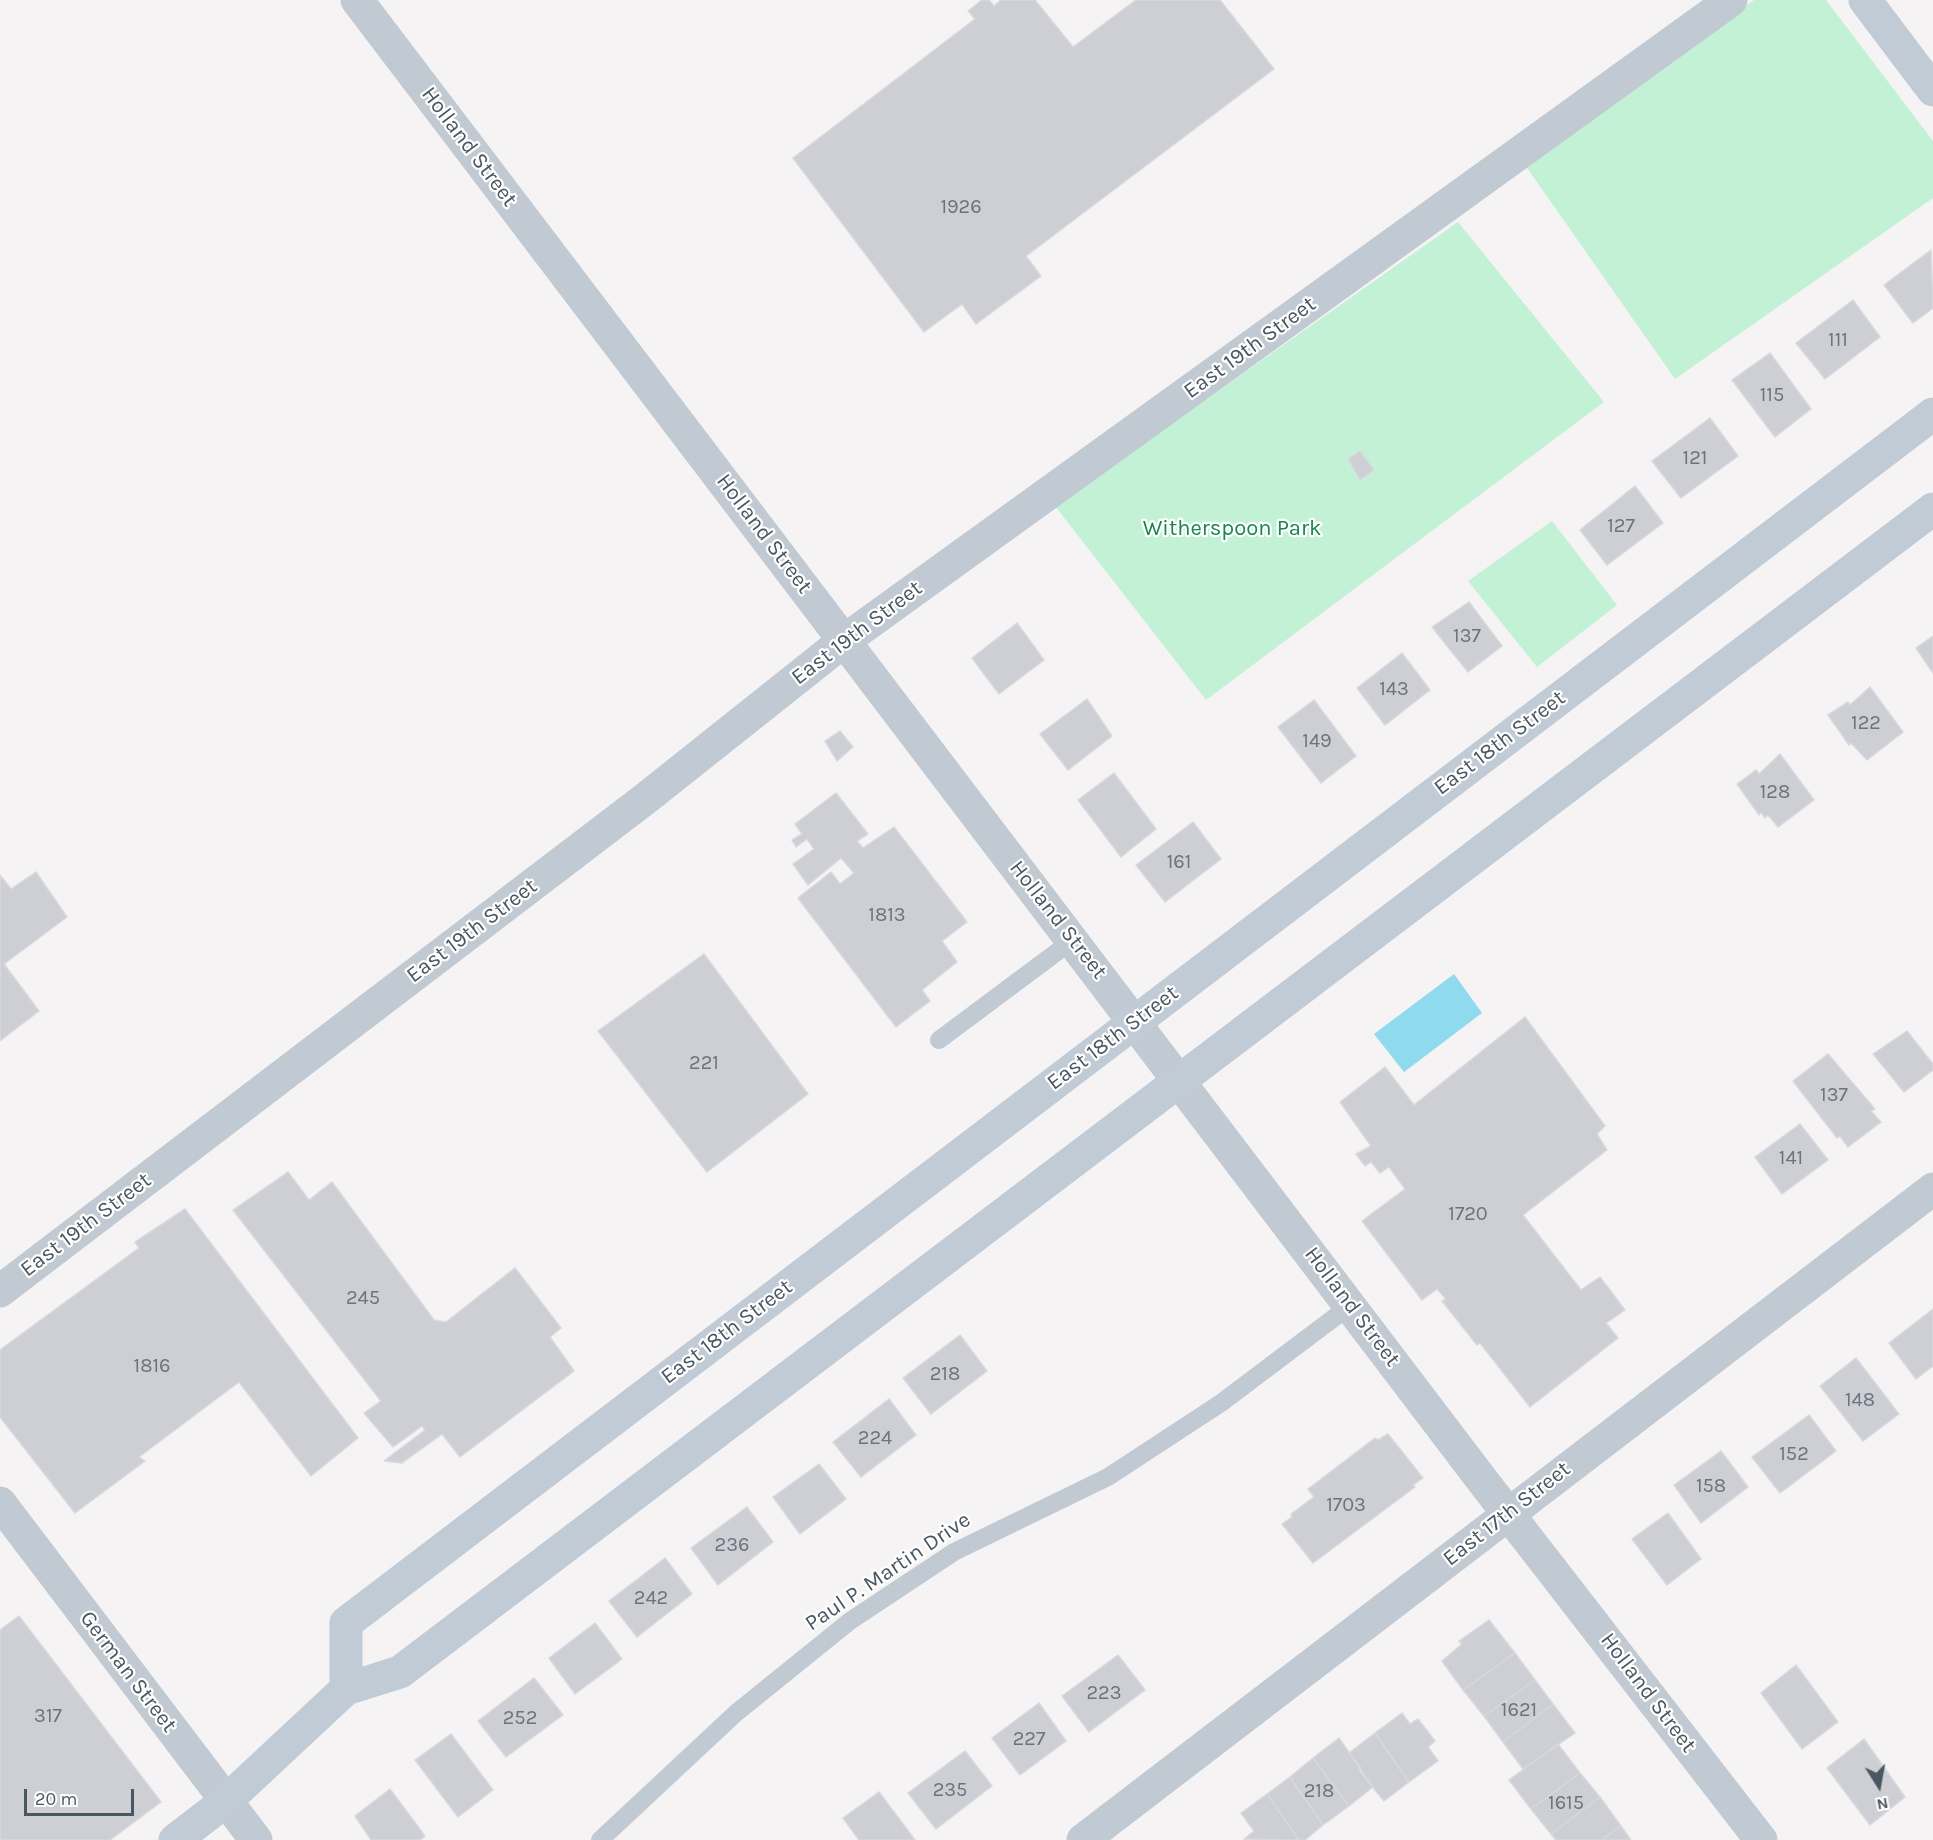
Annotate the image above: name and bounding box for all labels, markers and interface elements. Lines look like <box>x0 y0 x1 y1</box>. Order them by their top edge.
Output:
street label: Holland Street <box>415 82 523 212</box>
house number: 1926 <box>940 195 982 219</box>
street label: East 19th Street <box>1179 291 1321 405</box>
house number: 111 <box>1828 328 1848 352</box>
house number: 115 <box>1760 383 1784 407</box>
house number: 121 <box>1683 446 1707 470</box>
street label: Holland Street <box>710 469 818 599</box>
house number: 127 <box>1607 514 1635 538</box>
park label: Witherspoon Park <box>1143 516 1321 542</box>
street label: East 19th Street <box>786 575 928 691</box>
house number: 137 <box>1453 624 1481 648</box>
house number: 143 <box>1379 677 1409 701</box>
street label: East 18th Street <box>1429 685 1571 801</box>
house number: 122 <box>1851 711 1881 735</box>
house number: 149 <box>1302 729 1332 753</box>
house number: 128 <box>1760 780 1790 804</box>
house number: 161 <box>1167 850 1191 874</box>
street label: Holland Street <box>1004 855 1112 985</box>
street label: East 19th Street <box>401 873 543 989</box>
house number: 1813 <box>868 903 906 927</box>
street label: East 18th Street <box>1042 980 1184 1096</box>
house number: 221 <box>689 1051 719 1075</box>
house number: 137 <box>1820 1083 1848 1107</box>
house number: 141 <box>1779 1146 1803 1170</box>
street label: East 19th Street <box>15 1167 157 1283</box>
house number: 1720 <box>1448 1202 1488 1226</box>
street label: Holland Street <box>1298 1242 1406 1372</box>
street label: East 18th Street <box>656 1274 798 1390</box>
house number: 245 <box>346 1286 380 1310</box>
house number: 1816 <box>134 1354 170 1378</box>
house number: 218 <box>930 1362 960 1386</box>
house number: 148 <box>1845 1388 1875 1412</box>
house number: 224 <box>858 1426 892 1450</box>
house number: 152 <box>1779 1442 1809 1466</box>
street label: East 17th Street <box>1438 1456 1576 1572</box>
house number: 158 <box>1696 1474 1726 1498</box>
house number: 1703 <box>1326 1493 1366 1517</box>
street label: Paul P. Martin Drive <box>800 1507 976 1637</box>
house number: 236 <box>715 1533 749 1557</box>
house number: 242 <box>634 1586 668 1610</box>
street label: German Street <box>74 1606 182 1738</box>
street label: Holland Street <box>1594 1628 1702 1758</box>
house number: 223 <box>1087 1681 1121 1705</box>
house number: 1621 <box>1501 1698 1537 1722</box>
house number: 317 <box>34 1704 62 1728</box>
house number: 252 <box>503 1706 537 1730</box>
house number: 227 <box>1013 1727 1045 1751</box>
north arrow <box>1849 1756 1909 1816</box>
scale bar <box>27 1777 136 1815</box>
house number: 235 <box>933 1778 967 1802</box>
house number: 218 <box>1304 1779 1334 1803</box>
text: 20 m <box>35 1788 77 1810</box>
house number: 1615 <box>1548 1791 1584 1815</box>
text: N <box>1875 1794 1890 1815</box>

